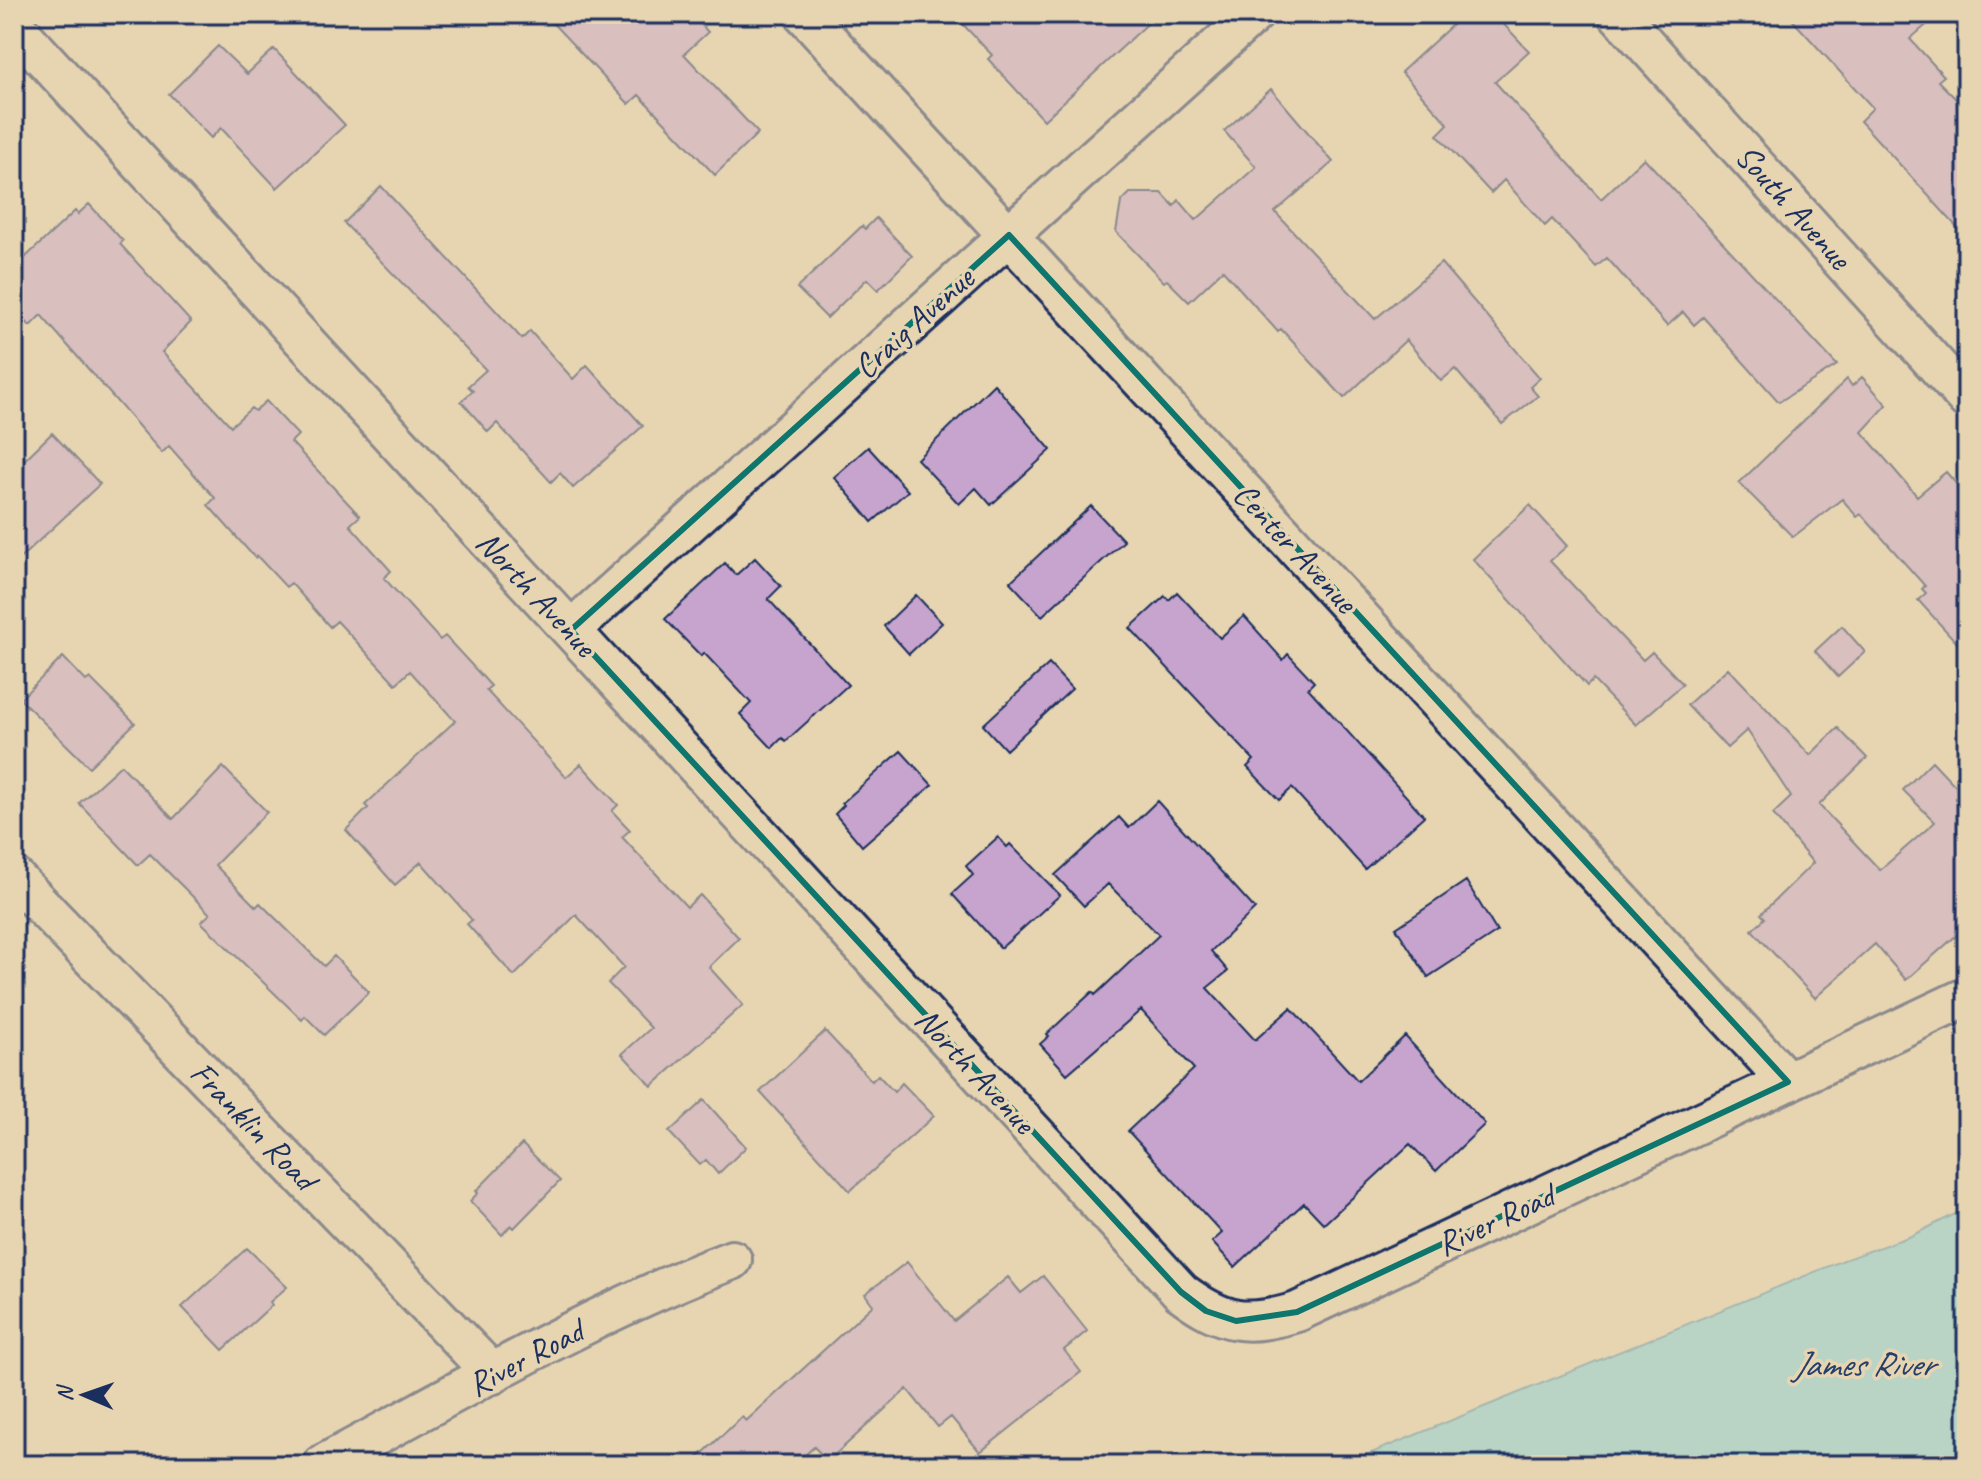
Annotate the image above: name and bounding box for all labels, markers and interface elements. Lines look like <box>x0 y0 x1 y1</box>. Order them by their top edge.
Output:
street label: South Avenue <box>1726 135 1862 279</box>
street label: Craig Avenue <box>844 256 984 388</box>
street label: Center Avenue <box>1224 473 1368 623</box>
street label: North Avenue <box>467 521 607 667</box>
street label: North Avenue <box>906 998 1046 1144</box>
street label: Franklin Road <box>181 1052 329 1202</box>
street label: River Road <box>1430 1172 1565 1265</box>
street label: River Road <box>460 1307 595 1406</box>
water label: James River <box>1790 1341 1939 1387</box>
north arrow <box>44 1355 124 1435</box>
text: N <box>51 1384 79 1402</box>

